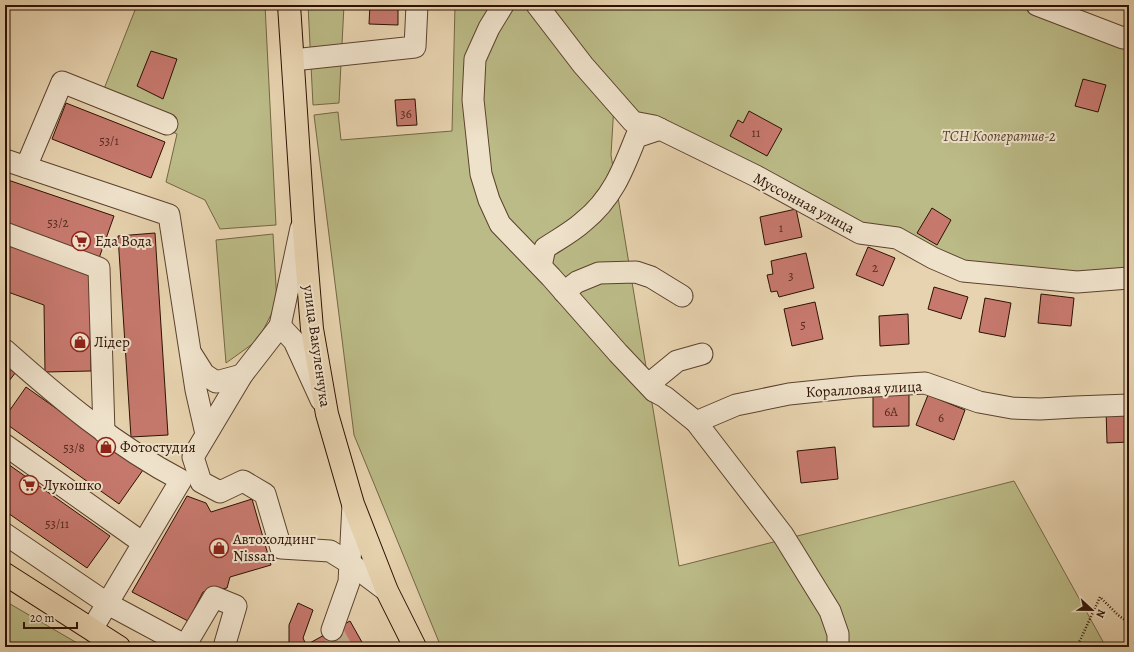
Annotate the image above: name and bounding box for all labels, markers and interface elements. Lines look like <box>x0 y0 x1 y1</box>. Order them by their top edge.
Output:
house number: 36 <box>400 105 412 122</box>
house number: 11 <box>752 124 761 141</box>
park label: ТСН Кооператив-2 <box>942 126 1056 146</box>
house number: 53/1 <box>99 132 119 149</box>
street label: Муссонная улица <box>750 168 858 238</box>
house number: 53/2 <box>47 214 69 231</box>
house number: 1 <box>779 219 784 236</box>
supermarket icon: Еда Вода <box>70 230 92 252</box>
place label: Еда Вода <box>95 231 152 251</box>
house number: 2 <box>872 259 878 276</box>
house number: 3 <box>788 267 794 284</box>
street label: улица Вакуленчука <box>298 283 335 408</box>
house number: 5 <box>800 316 806 333</box>
shop icon: Лідер <box>69 331 91 353</box>
place label: Лідер <box>94 332 130 352</box>
street label: Коралловая улица <box>805 376 923 402</box>
house number: 6А <box>884 403 898 420</box>
house number: 6 <box>938 409 944 426</box>
shop icon: Фотостудия <box>95 436 117 458</box>
place label: Фотостудия <box>120 437 196 457</box>
house number: 53/8 <box>63 439 85 456</box>
supermarket icon: Лукошко <box>18 474 40 496</box>
place label: Лукошко <box>43 475 102 495</box>
house number: 53/11 <box>45 515 70 532</box>
place label: Автохолдинг Nissan <box>232 529 317 566</box>
shop icon: Автохолдинг Nissan <box>208 537 230 559</box>
north arrow <box>1072 590 1112 630</box>
scale bar <box>24 604 77 630</box>
text: N <box>1092 607 1109 620</box>
text: 20 m <box>30 610 54 626</box>

